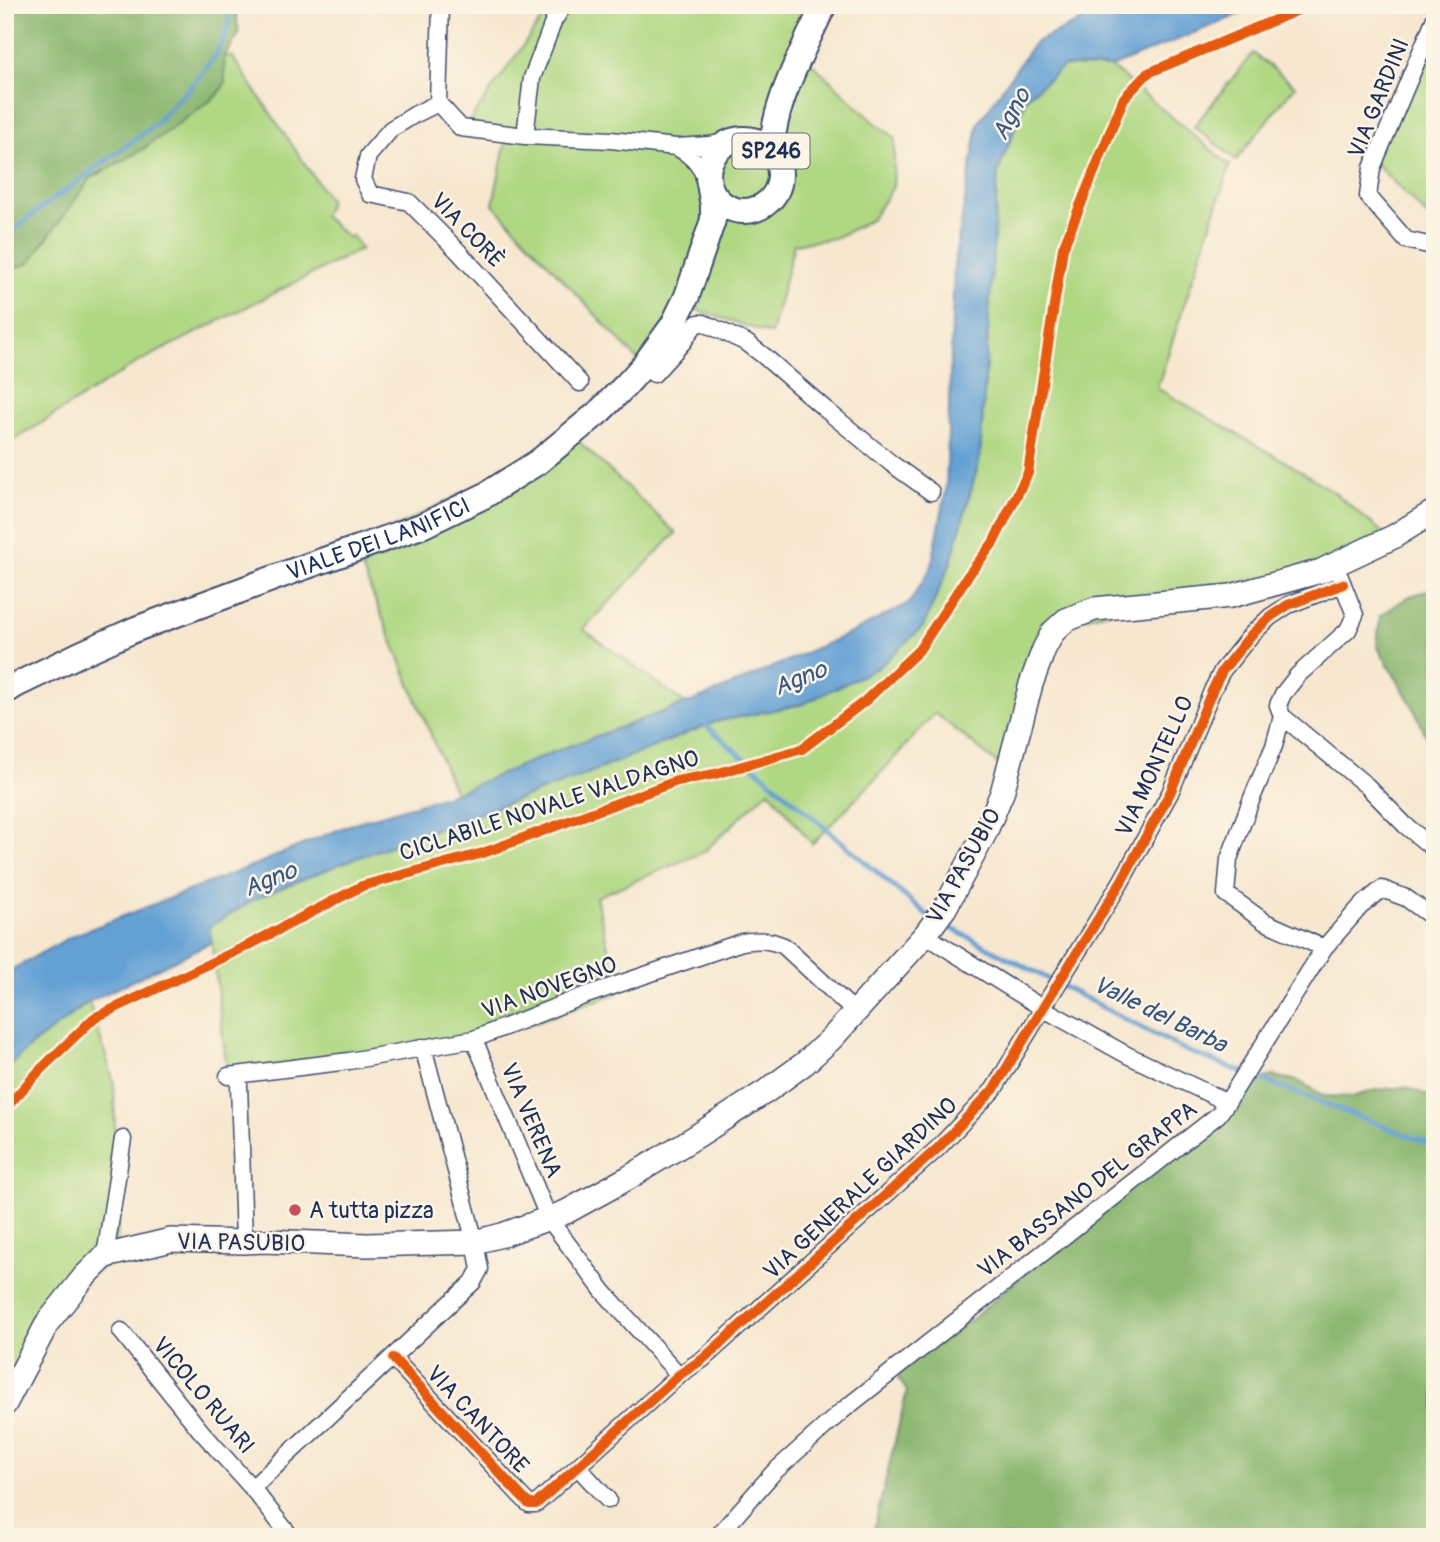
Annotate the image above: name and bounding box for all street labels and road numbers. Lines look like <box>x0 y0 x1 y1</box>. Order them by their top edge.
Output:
street label: VIA GARDINI <box>1341 34 1416 162</box>
road number: SP246 <box>732 134 810 168</box>
street label: VIA CORÈ <box>424 186 511 274</box>
street label: VIALE DEI LANIFICI <box>283 491 475 587</box>
street label: VIA MONTELLO <box>1109 691 1200 841</box>
street label: CICLABILE NOVALE VALDAGNO <box>396 743 703 868</box>
street label: VIA PASUBIO <box>920 803 1007 929</box>
street label: VIA NOVEGNO <box>478 950 621 1025</box>
street label: VIA VERENA <box>494 1058 569 1182</box>
street label: VIA GENERALE GIARDINO <box>757 1091 963 1286</box>
street label: VIA BASSANO DEL GRAPPA <box>972 1095 1203 1284</box>
street label: VIA PASUBIO <box>177 1227 305 1258</box>
street label: VICOLO RUARI <box>146 1331 261 1460</box>
street label: VIA CANTORE <box>420 1359 535 1480</box>

